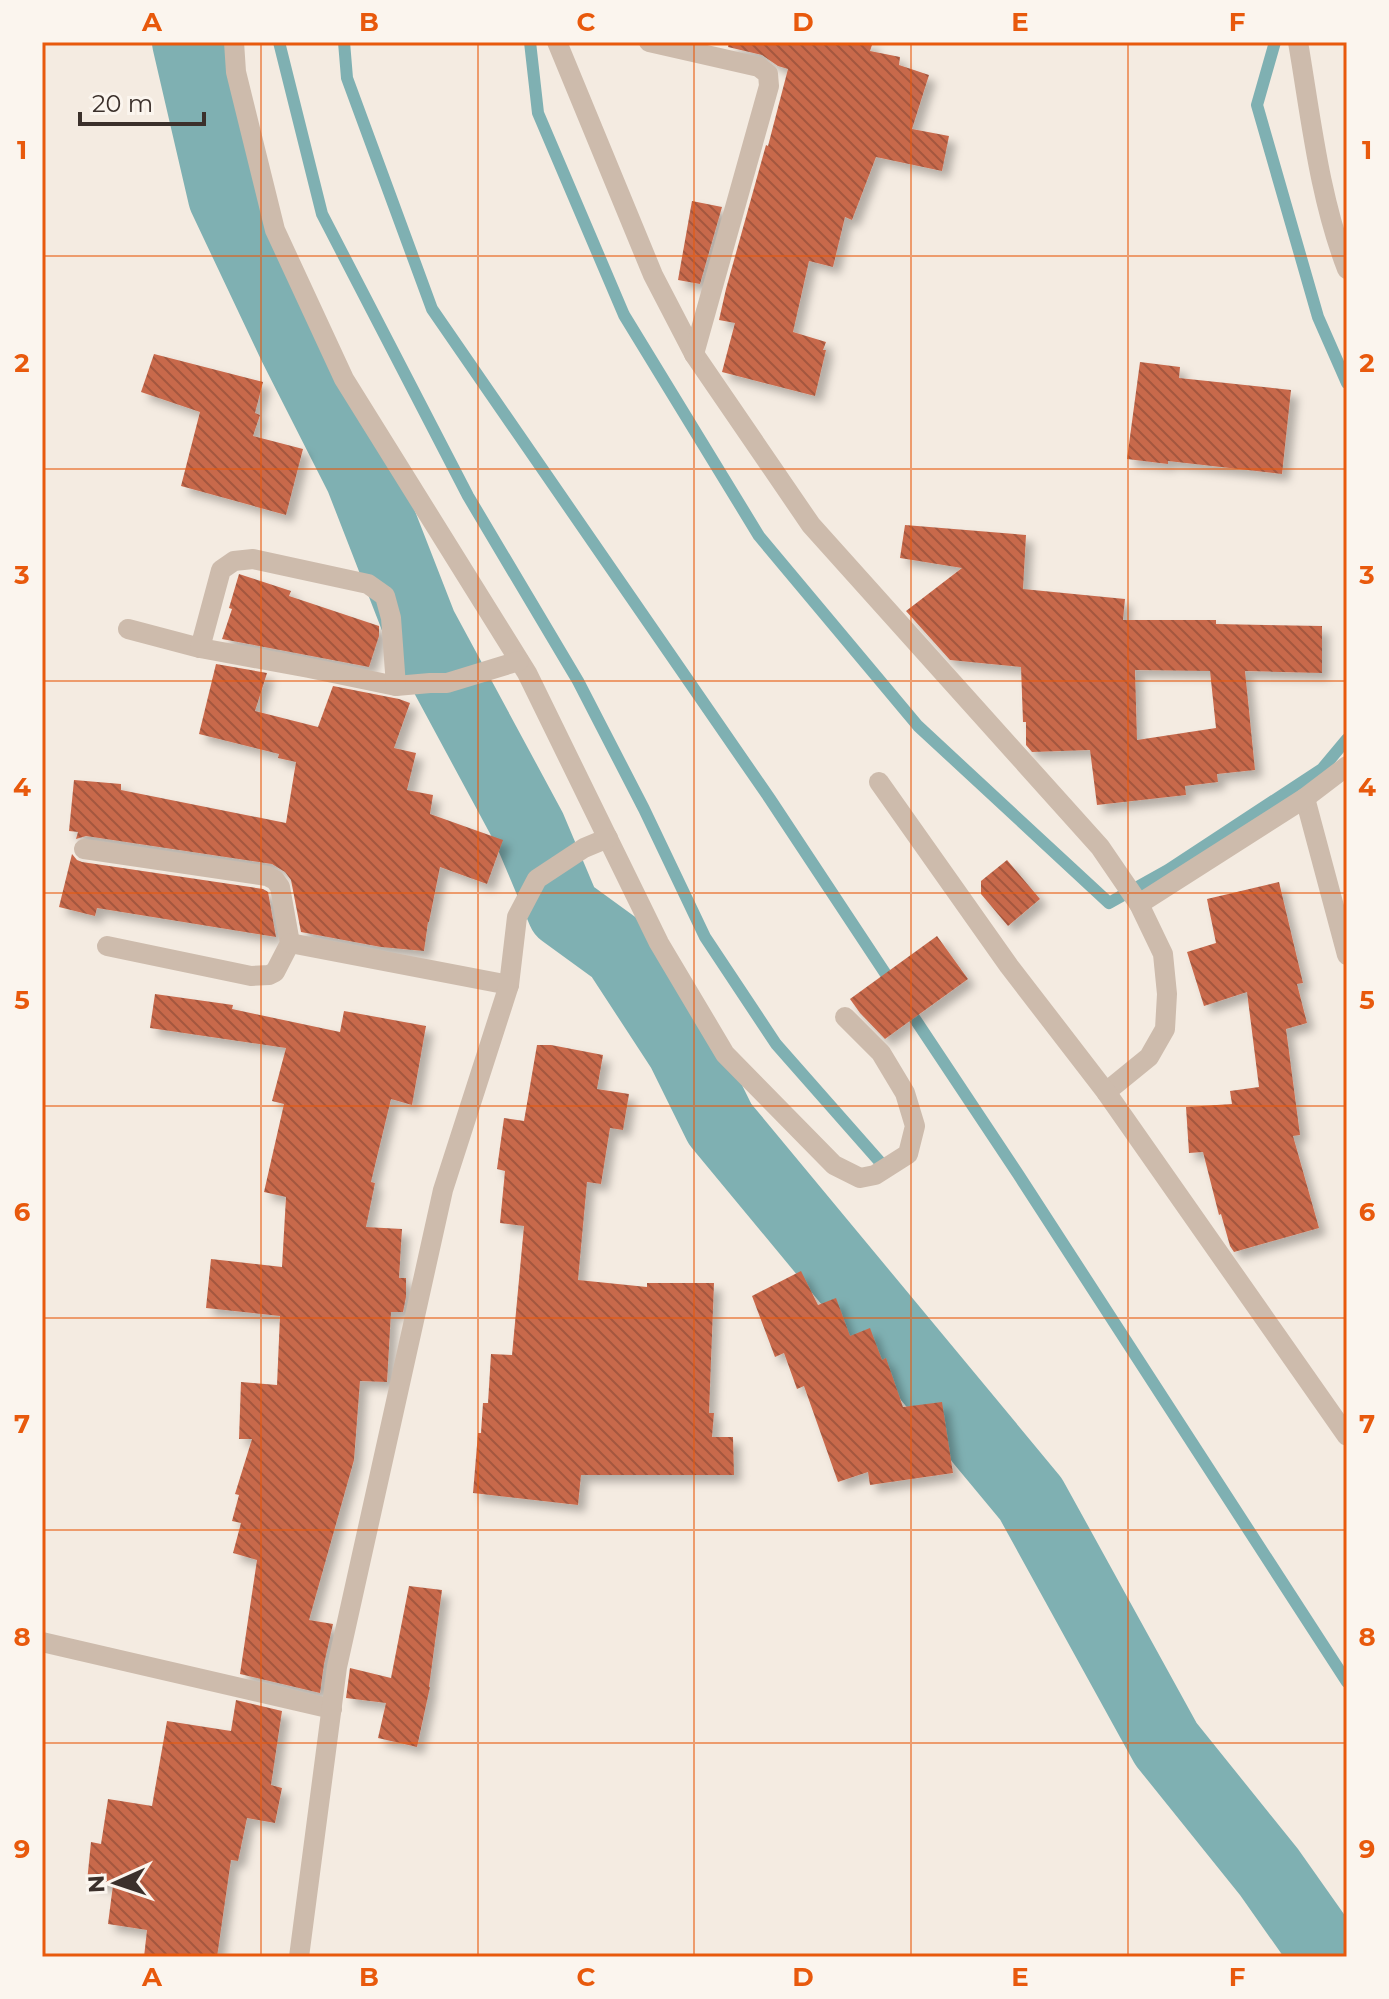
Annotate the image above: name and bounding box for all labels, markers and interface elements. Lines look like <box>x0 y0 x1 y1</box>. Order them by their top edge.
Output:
text: A <box>141 6 163 38</box>
text: B <box>359 6 379 38</box>
text: C <box>577 6 596 38</box>
text: D <box>792 6 814 38</box>
text: E <box>1011 6 1029 38</box>
text: F <box>1229 6 1245 38</box>
scale bar <box>80 76 204 126</box>
text: 20 m <box>92 89 153 118</box>
text: 1 <box>17 134 27 166</box>
text: 1 <box>1362 134 1372 166</box>
text: 2 <box>14 347 30 379</box>
text: 2 <box>1359 347 1375 379</box>
text: 3 <box>13 559 30 591</box>
text: 3 <box>1358 559 1375 591</box>
text: 4 <box>13 771 31 803</box>
text: 4 <box>1358 771 1376 803</box>
text: 5 <box>14 984 30 1016</box>
text: 5 <box>1359 984 1375 1016</box>
text: 6 <box>14 1196 31 1228</box>
text: 6 <box>1359 1196 1376 1228</box>
text: 7 <box>14 1408 30 1440</box>
text: 7 <box>1359 1408 1375 1440</box>
text: 8 <box>13 1621 31 1653</box>
text: 8 <box>1358 1621 1376 1653</box>
text: 9 <box>14 1833 30 1865</box>
text: 9 <box>1359 1833 1375 1865</box>
north arrow <box>76 1843 156 1923</box>
text: N <box>83 1874 110 1894</box>
text: A <box>141 1961 163 1993</box>
text: B <box>359 1961 379 1993</box>
text: C <box>577 1961 596 1993</box>
text: D <box>792 1961 814 1993</box>
text: E <box>1011 1961 1029 1993</box>
text: F <box>1229 1961 1245 1993</box>

